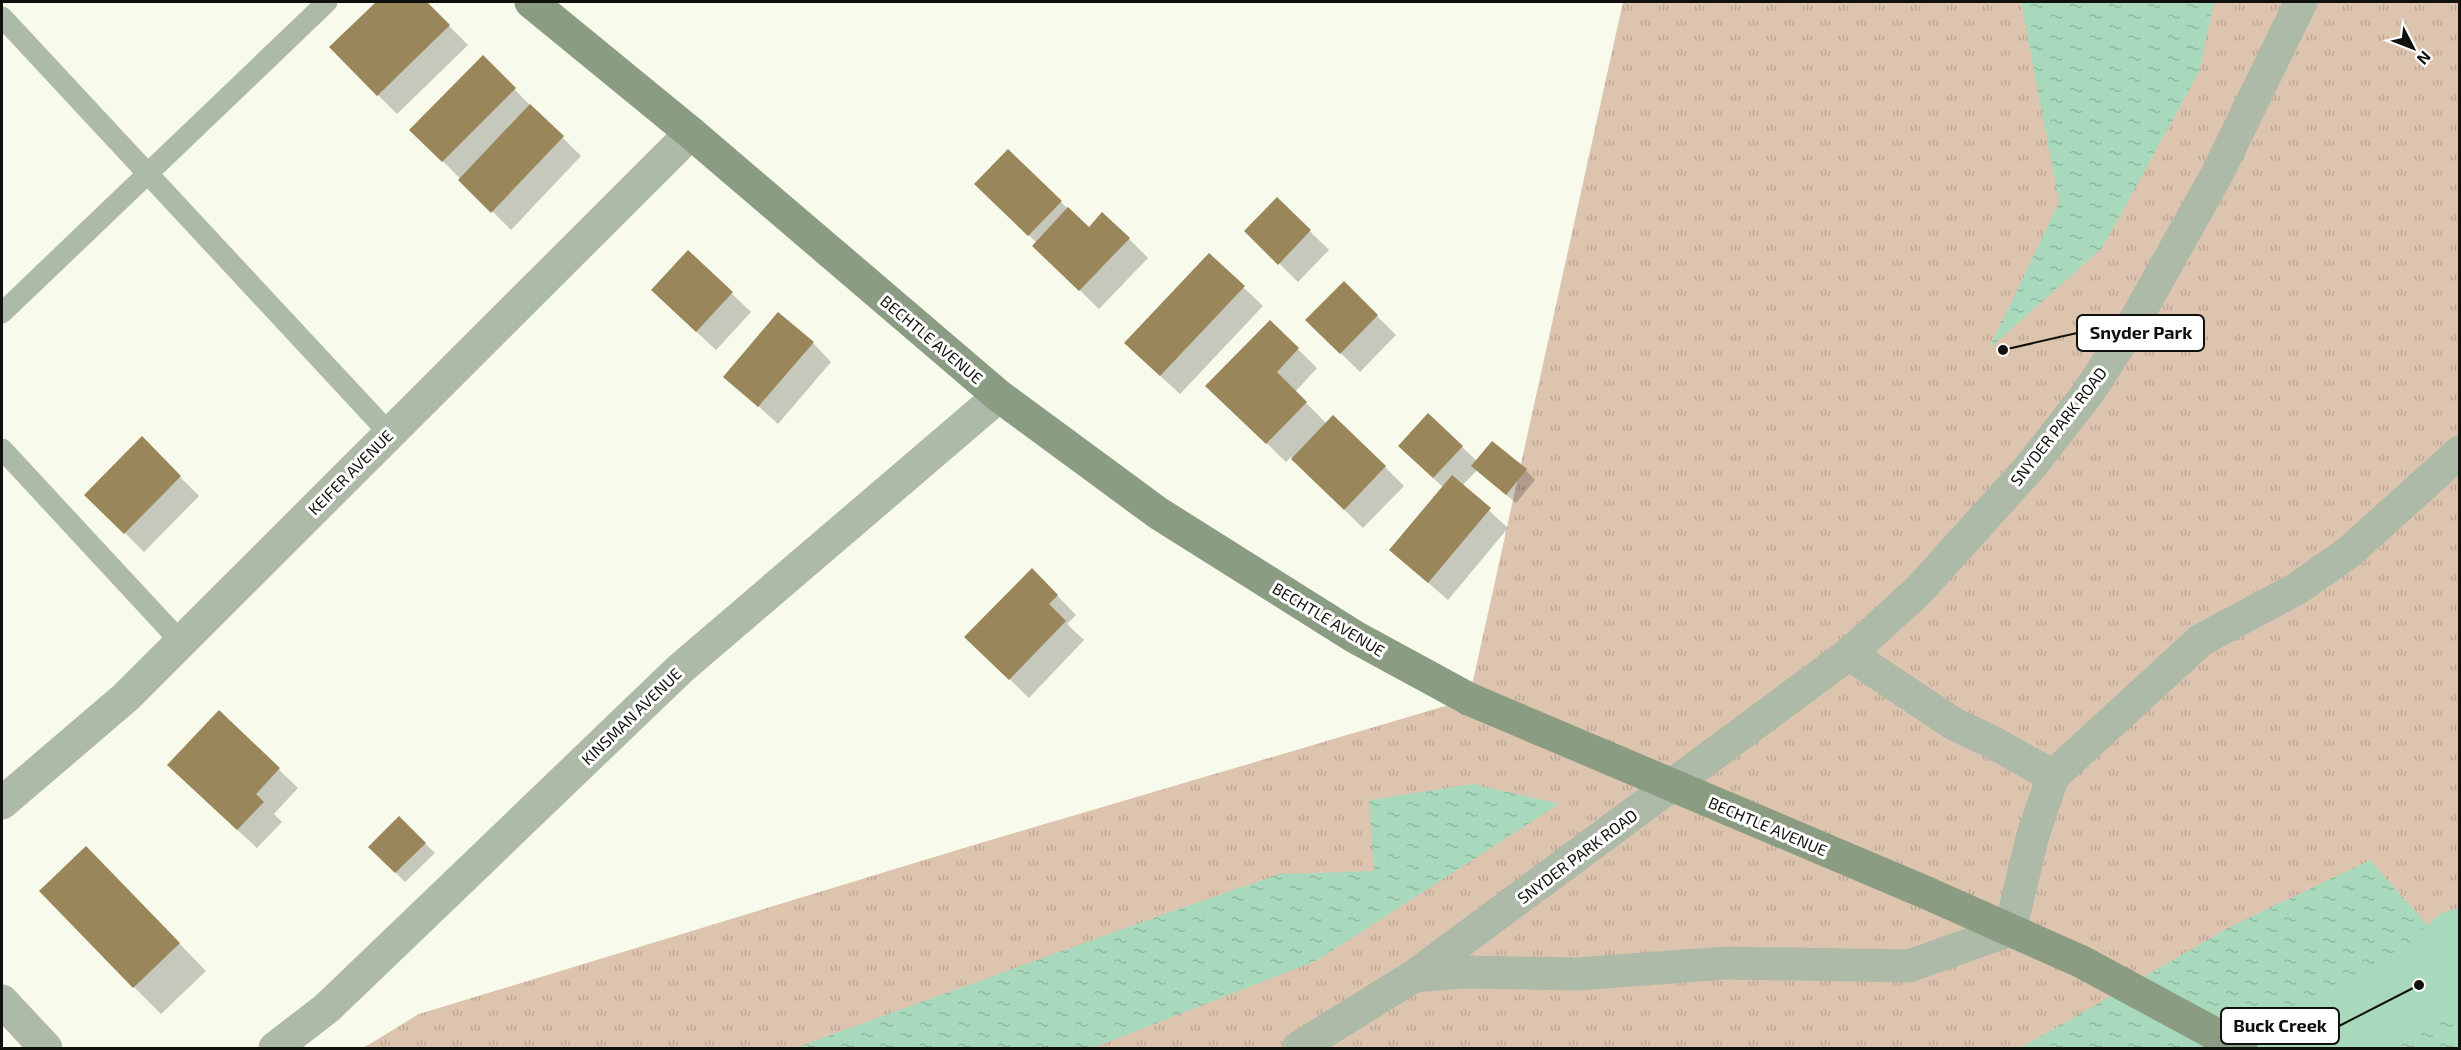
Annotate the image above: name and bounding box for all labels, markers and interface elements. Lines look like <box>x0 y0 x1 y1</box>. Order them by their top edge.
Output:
north arrow <box>2383 18 2443 78</box>
text: N <box>2414 48 2435 69</box>
street label: BECHTLE AVENUE <box>877 291 987 387</box>
callout: Snyder Park <box>2077 315 2204 351</box>
text: Snyder Park <box>2090 321 2192 343</box>
street label: SNYDER PARK ROAD <box>2006 363 2110 489</box>
street label: KEIFER AVENUE <box>304 426 396 518</box>
street label: BECHTLE AVENUE <box>1270 578 1388 660</box>
street label: KINSMAN AVENUE <box>577 664 685 768</box>
street label: BECHTLE AVENUE <box>1706 792 1830 860</box>
street label: SNYDER PARK ROAD <box>1513 805 1641 907</box>
callout: Buck Creek <box>2221 1008 2339 1044</box>
text: Buck Creek <box>2233 1014 2327 1036</box>

